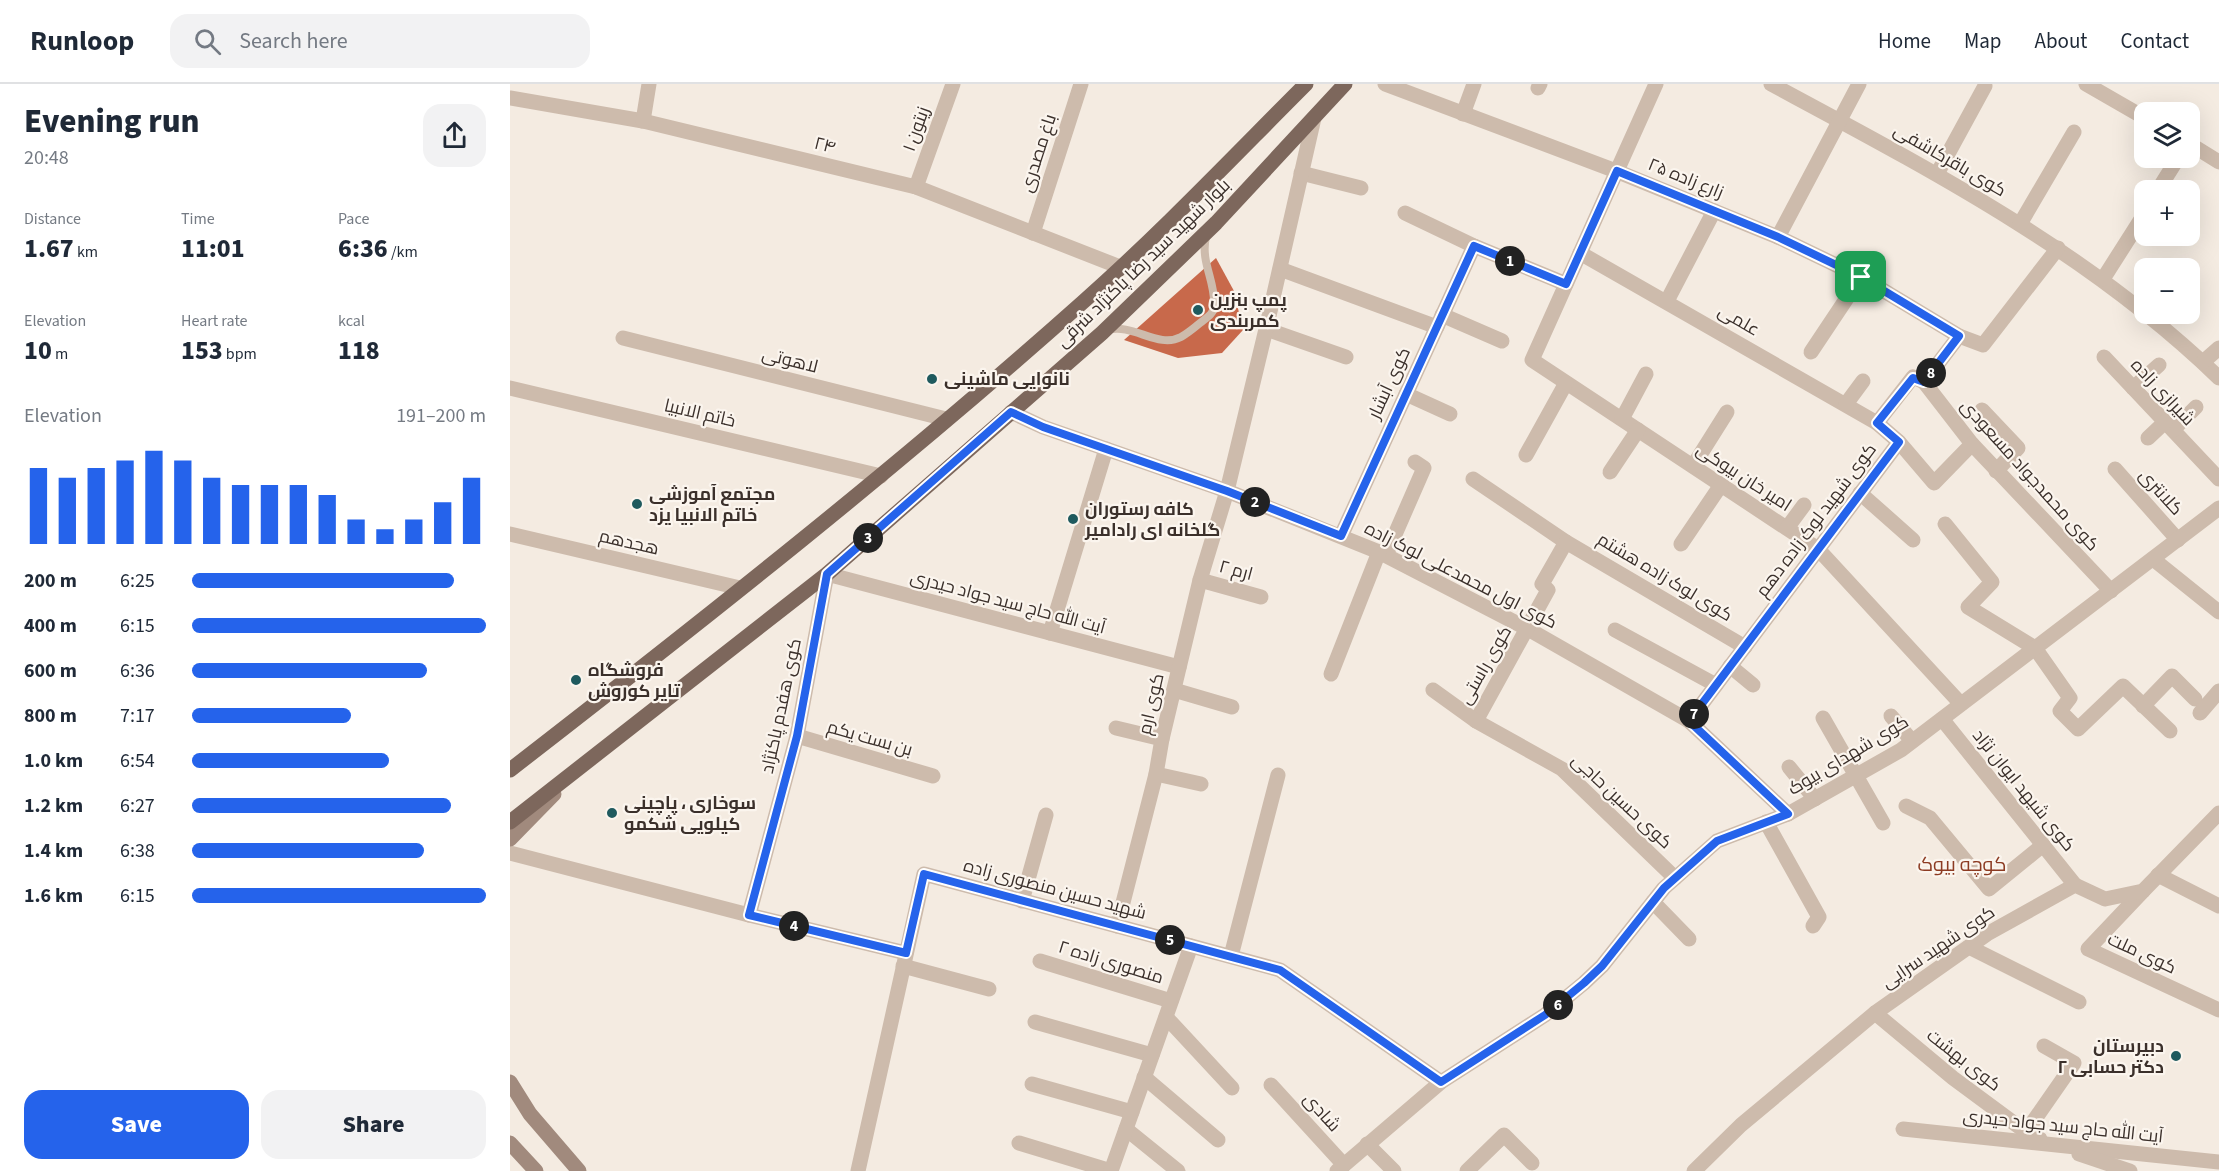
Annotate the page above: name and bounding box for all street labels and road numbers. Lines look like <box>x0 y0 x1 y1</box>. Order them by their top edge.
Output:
street label: زیتون ۱ <box>897 103 936 155</box>
street label: باغ مصدری <box>1014 111 1063 196</box>
street label: کوی باقرکاشفی <box>1889 118 2011 203</box>
street label: ۲۴ <box>811 131 838 160</box>
street label: زارع زاده ۲۵ <box>1644 152 1727 205</box>
street label: بلوار شهید سید رضا پاکنژاد شرقی <box>1051 173 1236 353</box>
street label: علمی <box>1713 299 1764 342</box>
street label: لاهوتی <box>759 341 821 380</box>
street label: کوی آبشار <box>1362 343 1417 424</box>
street label: شیرازی زاده <box>2125 353 2200 431</box>
street label: خاتم الانبیا <box>662 393 738 434</box>
street label: کوی محمدجواد مسعودی <box>1954 394 2105 557</box>
street label: امیر خان بیوکی <box>1691 437 1796 518</box>
street label: کوی شهید لوک زاده دهم <box>1750 438 1883 603</box>
street label: کلانتری <box>2133 464 2188 521</box>
street label: کوی اول محمدعلی لوک زاده <box>1360 516 1562 635</box>
street label: هجدهم <box>596 523 661 562</box>
street label: کوی لوک زاده هشتم <box>1592 527 1737 628</box>
street label: ارم ۲ <box>1216 554 1256 587</box>
street label: آیت الله حاج سید جواد حیدری <box>907 564 1109 641</box>
street label: کوی راستی <box>1453 621 1518 709</box>
street label: کوی هفدم پاکنژاد <box>755 636 808 776</box>
street label: کوی ارم <box>1132 671 1171 737</box>
street label: کوی شهدای بیوک <box>1783 709 1913 801</box>
street label: بن بست یکم <box>824 714 916 763</box>
street label: کوی شیهد ایوان نژاد <box>1966 724 2081 857</box>
street label: کوی حسین حاجی <box>1566 748 1678 855</box>
street label: شهید حسین منصوری زاده <box>961 853 1149 926</box>
street label: کوی شهید سرایی <box>1876 900 2000 995</box>
street label: کوی ملت <box>2103 927 2180 980</box>
street label: منصوری زاده ۲ <box>1055 935 1167 990</box>
street label: کوی بهشت <box>1921 1023 2006 1097</box>
street label: شادی <box>1297 1087 1346 1137</box>
street label: آیت الله حاج سید جواد حیدری <box>1961 1104 2165 1149</box>

